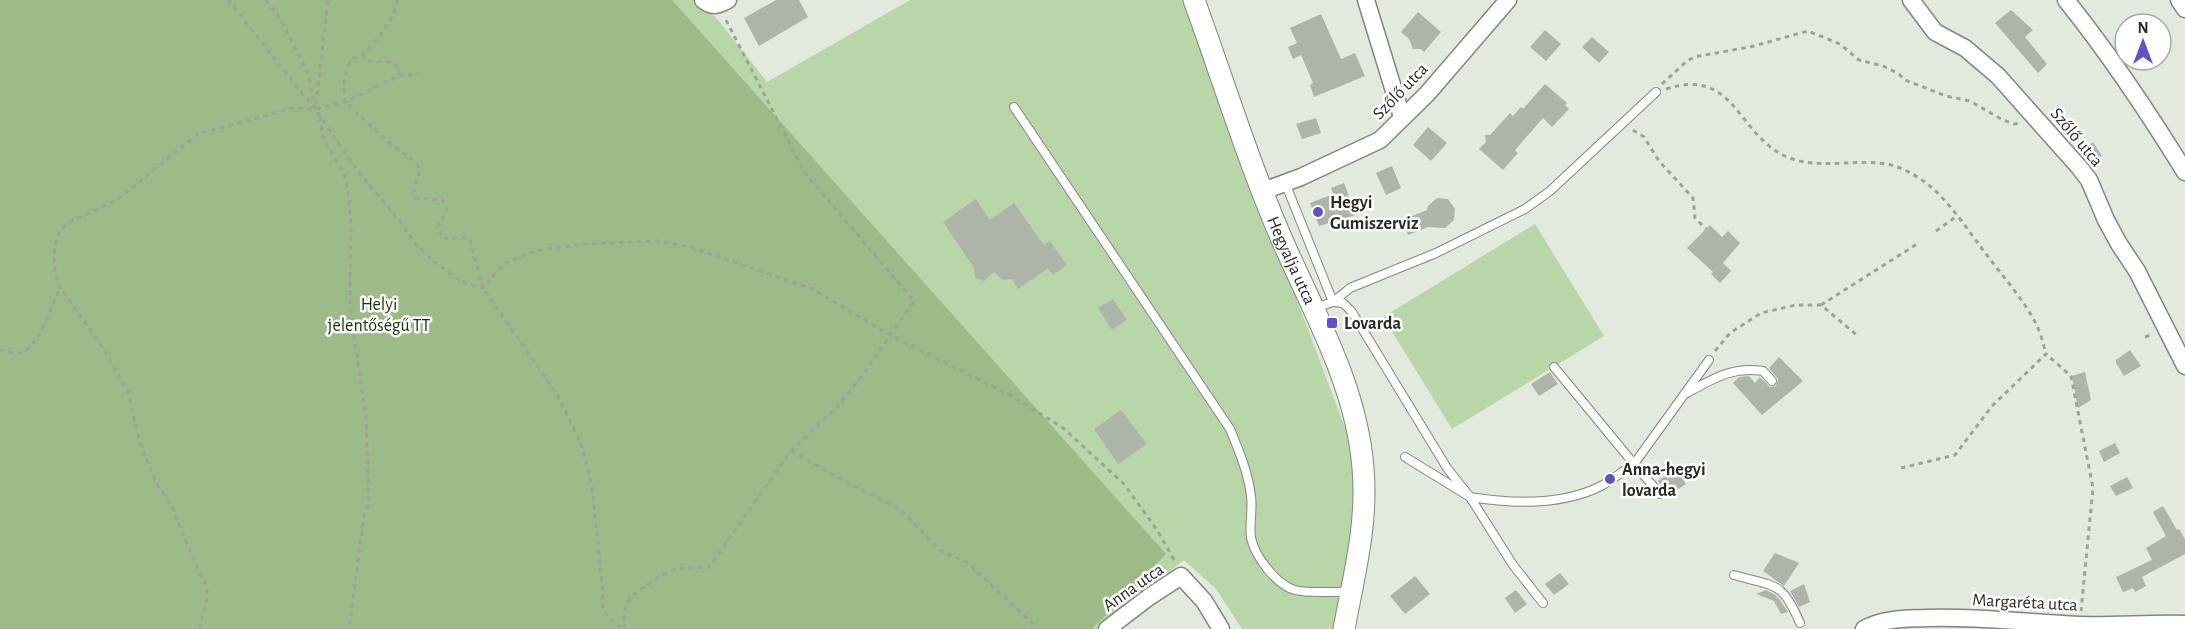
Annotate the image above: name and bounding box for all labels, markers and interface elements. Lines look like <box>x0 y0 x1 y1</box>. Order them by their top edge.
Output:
north arrow <box>2113 12 2173 72</box>
text: N <box>2137 20 2149 36</box>
street label: Szőlő utca <box>1370 60 1432 123</box>
street label: Szőlő utca <box>2047 105 2106 170</box>
place label: Hegyi Gumiszerviz <box>1330 194 1419 233</box>
marker: Hegyi Gumiszerviz <box>1311 205 1325 219</box>
street label: Hegyalja utca <box>1263 214 1318 308</box>
park label: Helyi jelentőségű TT <box>328 296 431 335</box>
place label: Lovarda <box>1344 315 1401 333</box>
marker: Lovarda <box>1325 316 1339 330</box>
place label: Anna-hegyi lovarda <box>1622 461 1706 500</box>
marker: Anna-hegyi lovarda <box>1603 472 1617 486</box>
street label: Anna utca <box>1100 560 1167 615</box>
street label: Margaréta utca <box>1972 591 2078 615</box>

